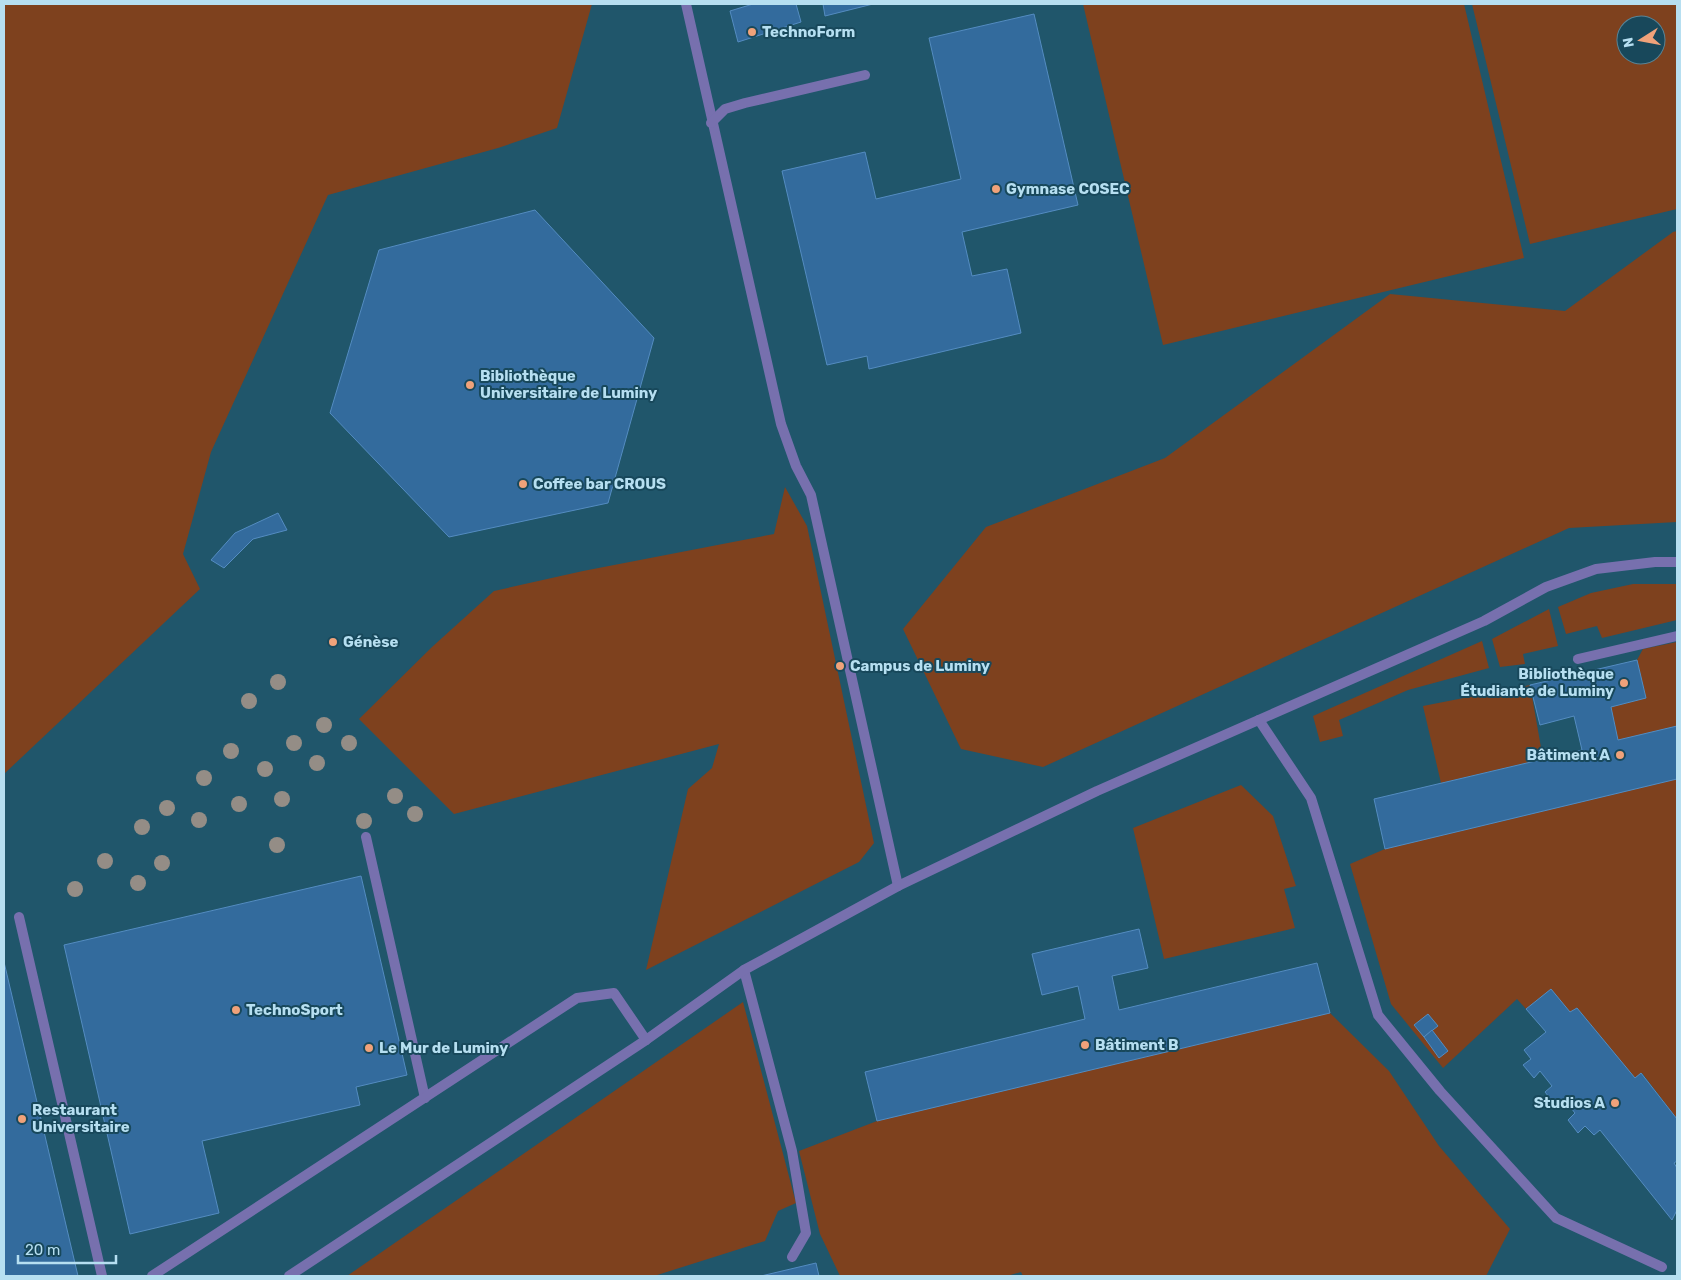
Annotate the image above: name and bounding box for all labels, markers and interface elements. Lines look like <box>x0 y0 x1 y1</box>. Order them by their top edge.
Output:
north arrow <box>1616 15 1666 65</box>
place label: TechnoForm <box>762 23 855 41</box>
marker: TechnoForm <box>746 26 758 38</box>
text: N <box>1619 36 1638 49</box>
place label: Gymnase COSEC <box>1006 180 1130 198</box>
marker: Gymnase COSEC <box>990 183 1002 195</box>
place label: Bibliothèque Universitaire de Luminy <box>480 367 657 402</box>
marker: Bibliothèque Universitaire de Luminy <box>464 379 476 391</box>
place label: Coffee bar CROUS <box>533 475 666 493</box>
marker: Coffee bar CROUS <box>517 478 529 490</box>
place label: Génèse <box>343 633 399 651</box>
marker: Génèse <box>327 636 339 648</box>
place label: Campus de Luminy <box>850 657 990 675</box>
marker: Campus de Luminy <box>834 660 846 672</box>
place label: Bibliothèque Étudiante de Luminy <box>1460 665 1614 700</box>
marker: Bibliothèque Étudiante de Luminy <box>1618 677 1630 689</box>
place label: Bâtiment A <box>1527 746 1610 764</box>
marker: Bâtiment A <box>1614 749 1626 761</box>
place label: TechnoSport <box>246 1001 343 1019</box>
marker: TechnoSport <box>230 1004 242 1016</box>
place label: Bâtiment B <box>1095 1036 1179 1054</box>
place label: Le Mur de Luminy <box>379 1039 508 1057</box>
marker: Bâtiment B <box>1079 1039 1091 1051</box>
marker: Le Mur de Luminy <box>363 1042 375 1054</box>
place label: Studios A <box>1534 1094 1605 1112</box>
marker: Studios A <box>1609 1097 1621 1109</box>
place label: Restaurant Universitaire <box>32 1101 130 1136</box>
marker: Restaurant Universitaire <box>16 1113 28 1125</box>
scale bar <box>18 1232 115 1264</box>
text: 20 m <box>25 1241 60 1259</box>

